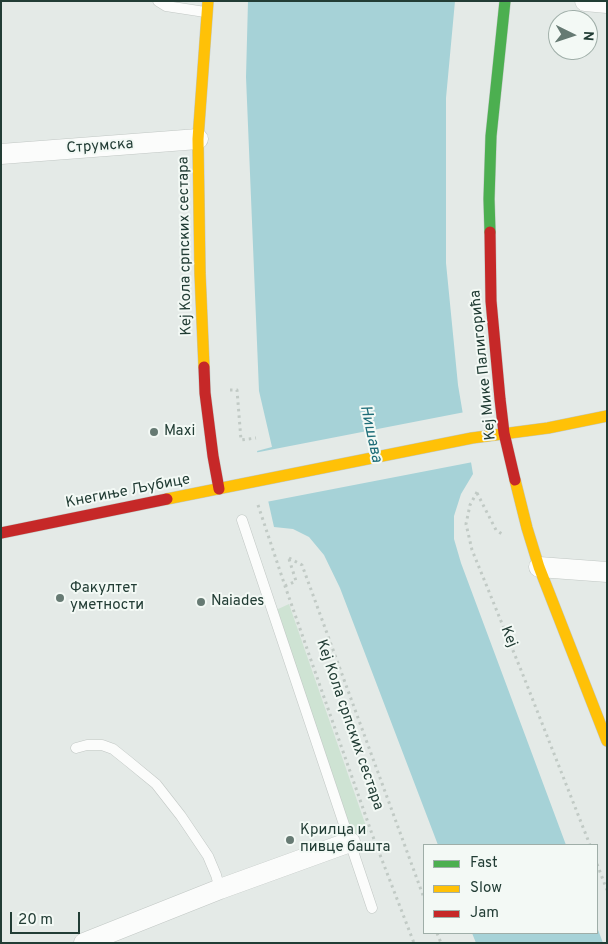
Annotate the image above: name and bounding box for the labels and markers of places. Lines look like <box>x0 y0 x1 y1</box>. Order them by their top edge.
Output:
place label: Maxi <box>164 423 195 441</box>
marker: Maxi <box>148 426 160 438</box>
place label: Факултет уметности <box>70 580 144 615</box>
marker: Факултет уметности <box>54 592 66 604</box>
place label: Naiades <box>211 593 264 611</box>
marker: Naiades <box>195 596 207 608</box>
place label: Крилца и пивце башта <box>300 822 391 857</box>
marker: Крилца и пивце башта <box>284 834 296 846</box>

